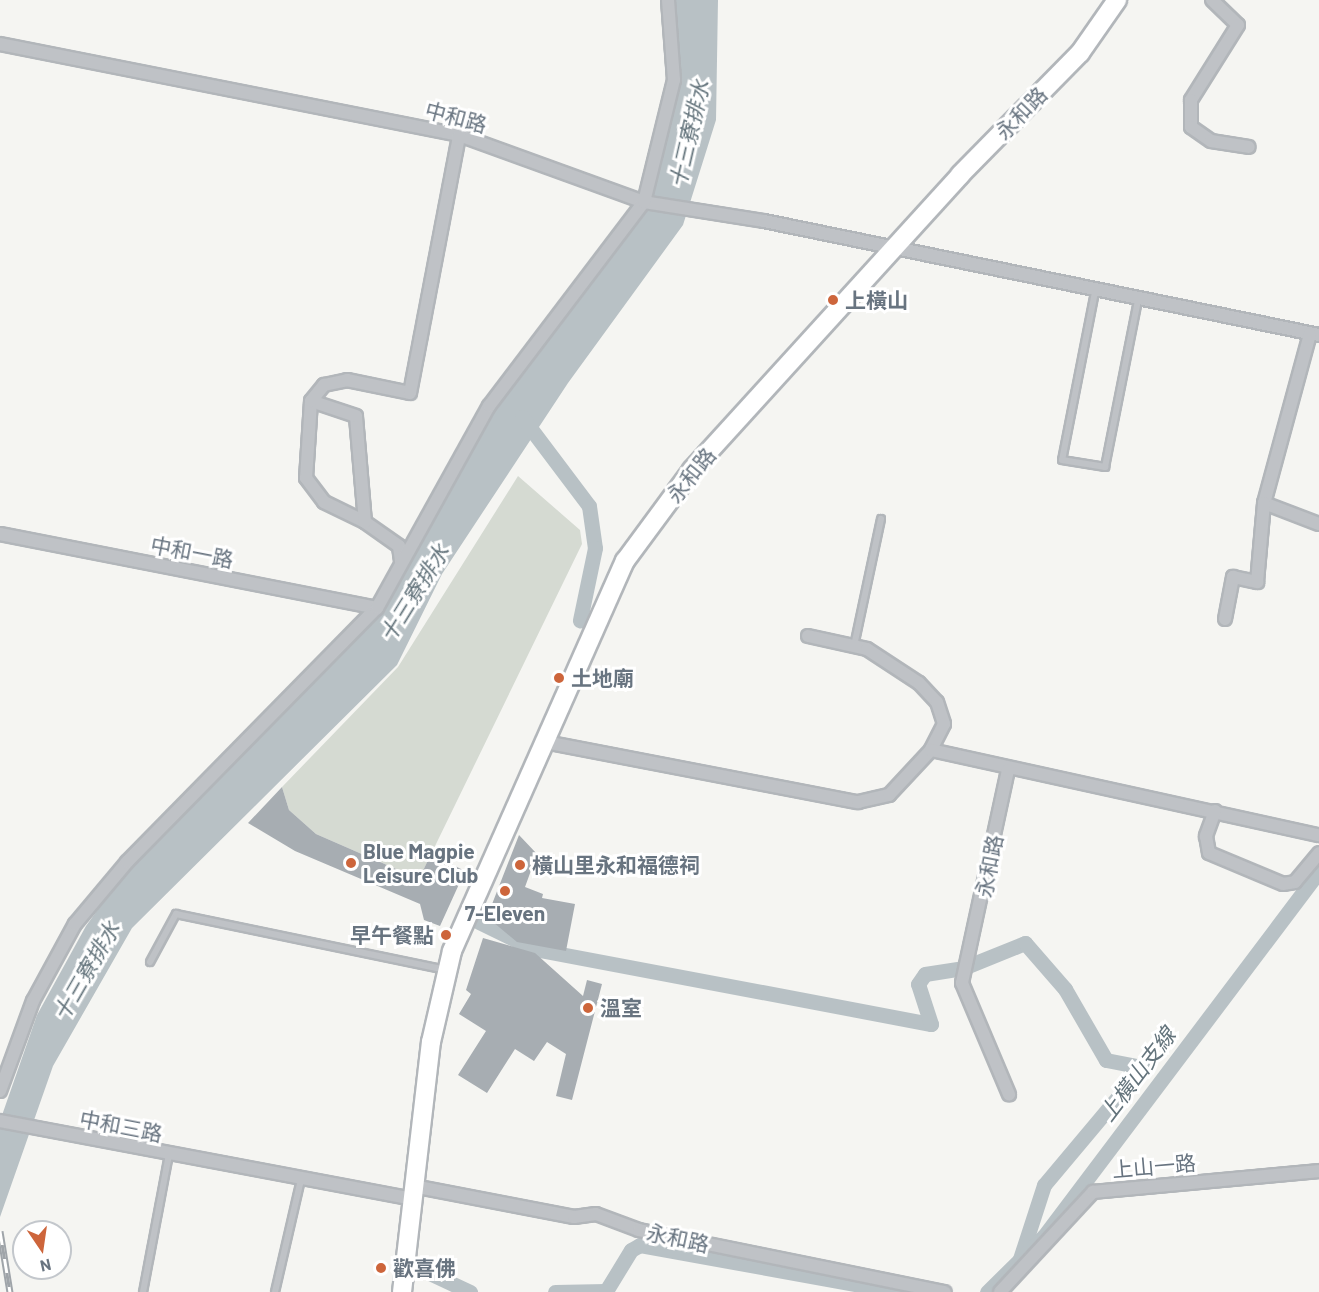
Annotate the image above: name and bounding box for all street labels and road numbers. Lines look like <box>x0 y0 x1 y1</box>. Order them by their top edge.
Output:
street label: 永和路 <box>990 82 1052 144</box>
street label: 中和路 <box>422 97 490 137</box>
street label: 永和路 <box>661 443 721 507</box>
street label: 中和一路 <box>148 532 236 572</box>
street label: 永和路 <box>971 833 1007 899</box>
street label: 中和三路 <box>77 1106 165 1146</box>
street label: 上山一路 <box>1111 1150 1197 1182</box>
street label: 永和路 <box>645 1219 711 1257</box>

